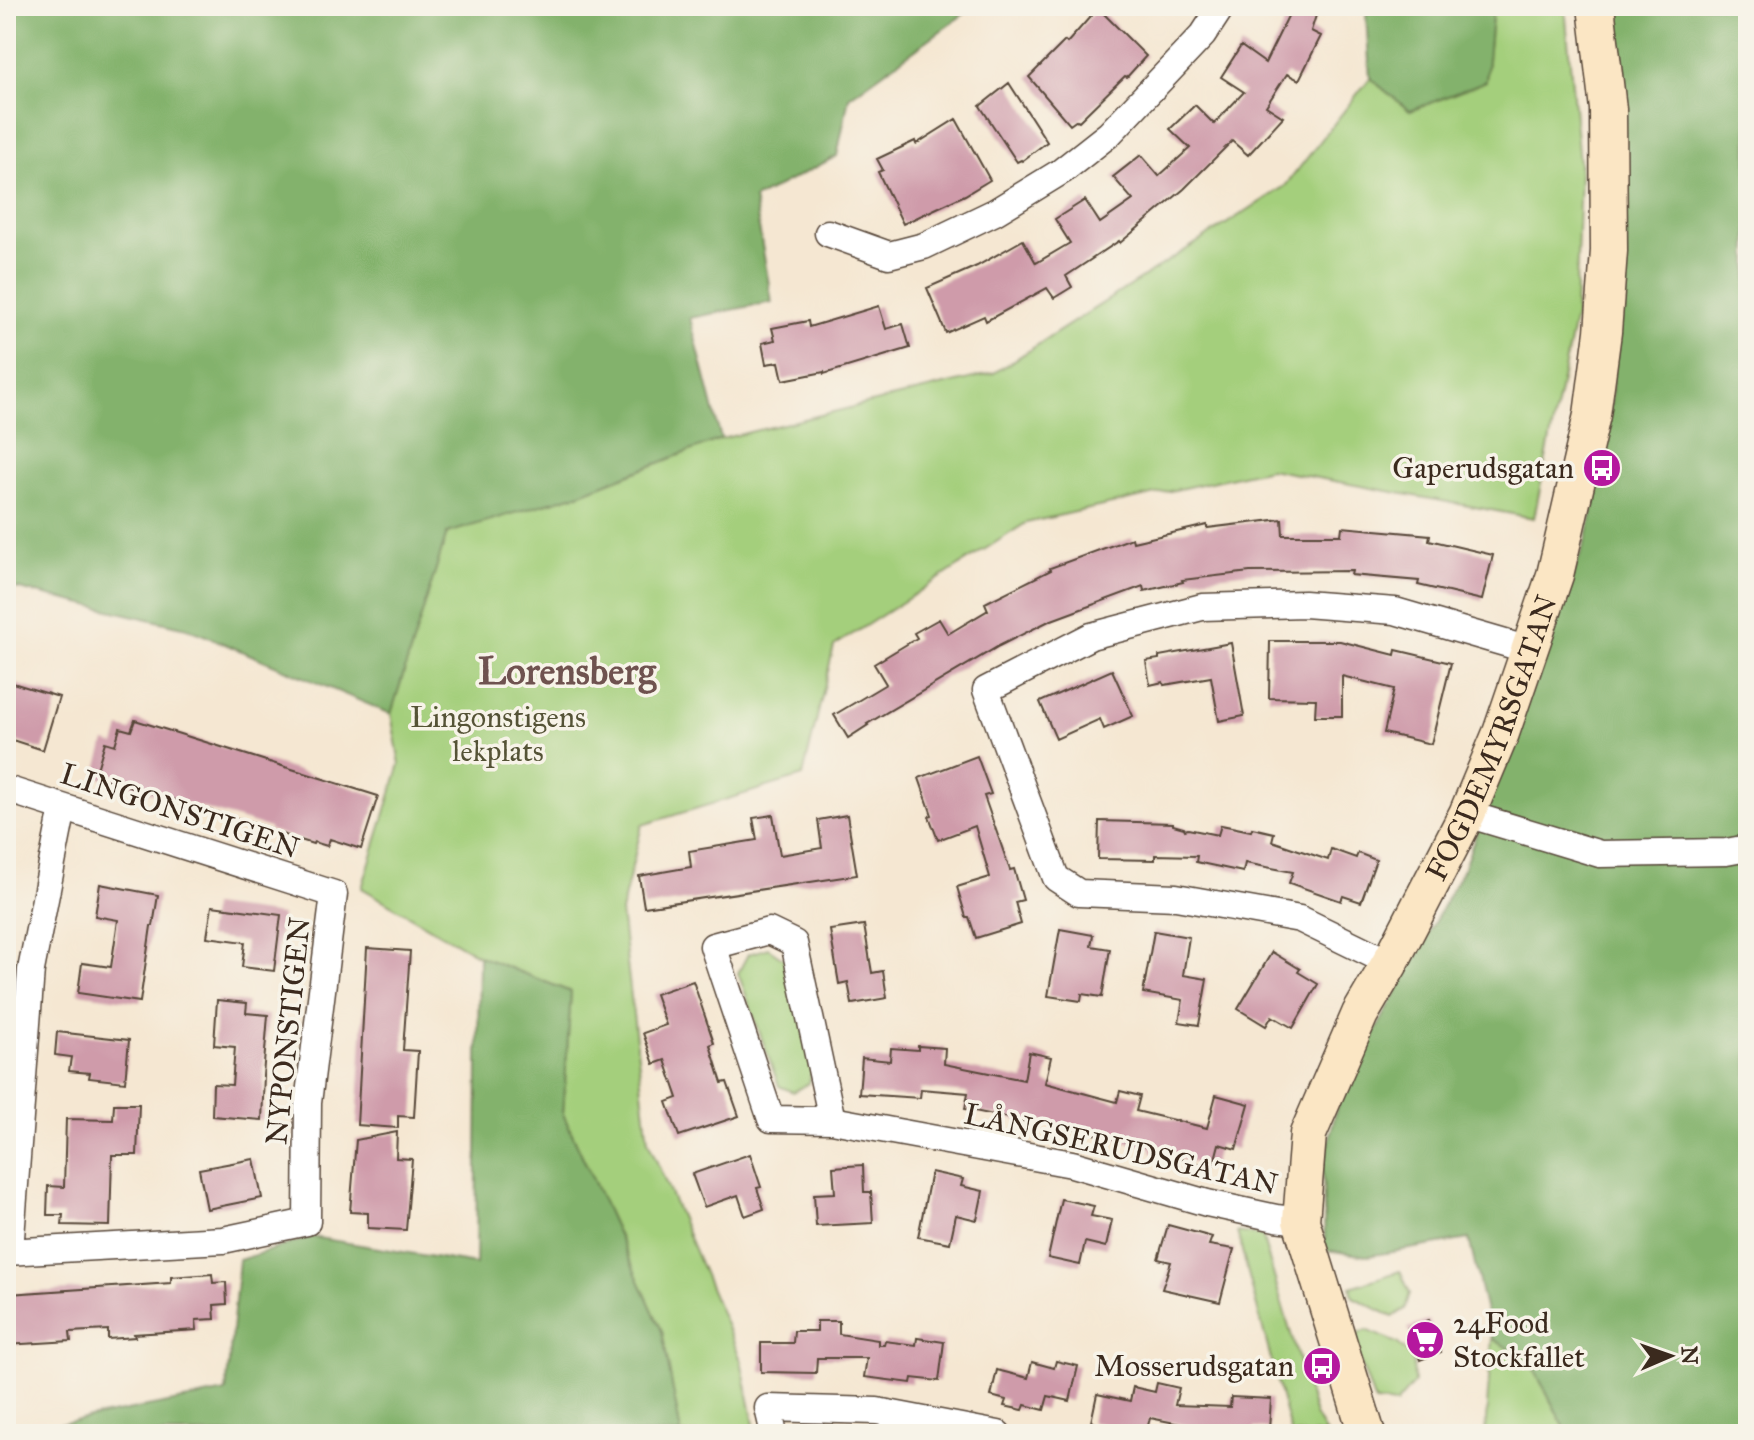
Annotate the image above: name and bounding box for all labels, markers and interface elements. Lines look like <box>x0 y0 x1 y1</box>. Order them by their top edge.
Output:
bus stop icon: Gaperudsgatan <box>1581 447 1623 489</box>
place label: Gaperudsgatan <box>1392 450 1574 486</box>
street label: FOGDEMYRSGATAN <box>1418 590 1565 887</box>
district label: Lorensberg <box>478 648 657 694</box>
park label: Lingonstigens lekplats <box>410 699 586 769</box>
street label: LINGONSTIGEN <box>56 755 304 867</box>
street label: NYPONSTIGEN <box>258 915 318 1147</box>
street label: LÅNGSERUDSGATAN <box>961 1095 1281 1203</box>
place label: 24Food Stockfallet <box>1453 1305 1585 1375</box>
north arrow <box>1630 1316 1710 1396</box>
supermarket icon: 24Food Stockfallet <box>1404 1319 1446 1361</box>
bus stop icon: Mosserudsgatan <box>1301 1345 1343 1387</box>
text: N <box>1676 1346 1703 1365</box>
place label: Mosserudsgatan <box>1094 1348 1294 1384</box>

